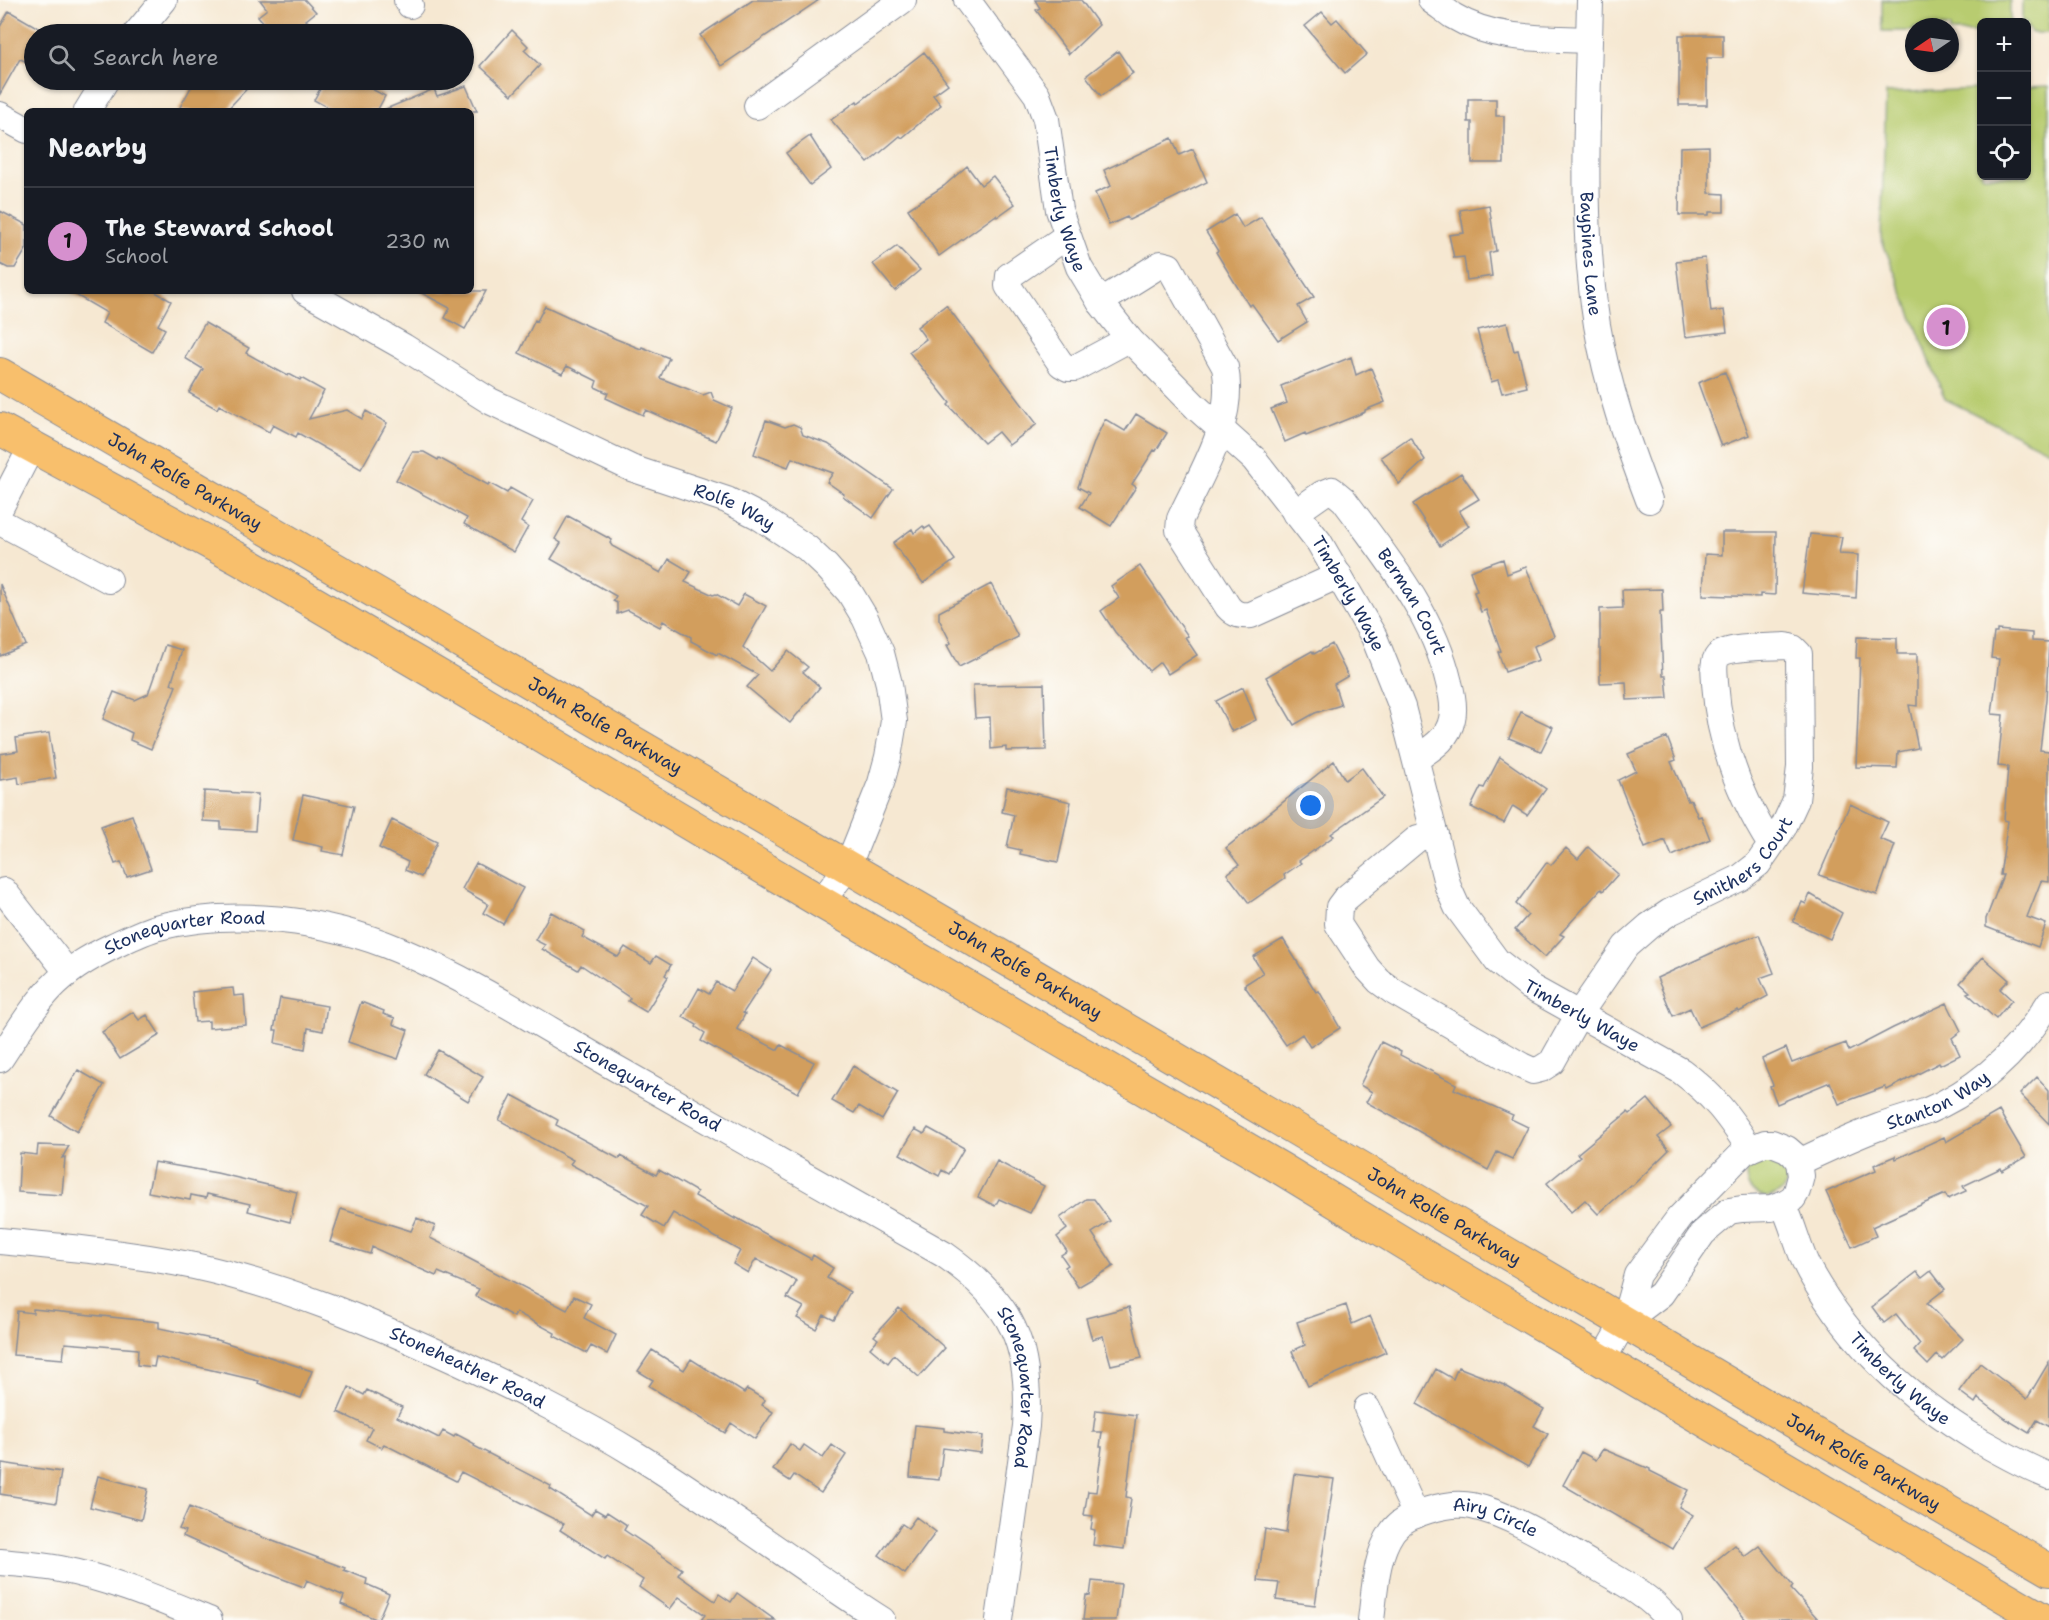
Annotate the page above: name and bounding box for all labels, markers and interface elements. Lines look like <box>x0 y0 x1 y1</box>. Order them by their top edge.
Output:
north arrow <box>1905 18 1959 72</box>
map controls <box>1977 18 2031 180</box>
button: + <box>1977 18 2031 72</box>
search box <box>24 24 474 90</box>
icon: search <box>45 41 78 74</box>
text: Search here <box>93 43 219 72</box>
button: − <box>1977 72 2031 126</box>
button: locate <box>1977 126 2031 180</box>
text: Nearby <box>48 130 147 165</box>
street label: Timberly Waye <box>1038 145 1092 275</box>
street label: Baypines Lane <box>1575 191 1607 318</box>
text: The Steward School <box>105 214 333 243</box>
text: 1 <box>63 228 72 254</box>
text: 230 m <box>385 228 450 254</box>
text: School <box>105 243 168 269</box>
pin: 1 <box>1926 304 1966 350</box>
street label: John Rolfe Parkway <box>103 427 267 536</box>
street label: Rolfe Way <box>690 478 780 536</box>
street label: Timberly Waye <box>1306 532 1390 655</box>
street label: Berman Court <box>1372 543 1452 658</box>
street label: John Rolfe Parkway <box>523 671 687 780</box>
your location <box>1296 791 1325 820</box>
street label: Smithers Court <box>1689 813 1799 911</box>
street label: Stonequarter Road <box>100 906 266 961</box>
street label: John Rolfe Parkway <box>944 916 1107 1025</box>
street label: Timberly Waye <box>1520 974 1644 1058</box>
street label: Stonequarter Road <box>569 1034 725 1137</box>
street label: Stanton Way <box>1883 1065 1994 1136</box>
street label: John Rolfe Parkway <box>1363 1162 1526 1271</box>
street label: Stonequarter Road <box>991 1301 1039 1470</box>
street label: Stoneheather Road <box>386 1321 549 1414</box>
street label: Timberly Waye <box>1844 1327 1955 1431</box>
street label: John Rolfe Parkway <box>1782 1408 1945 1517</box>
street label: Airy Circle <box>1452 1493 1542 1543</box>

